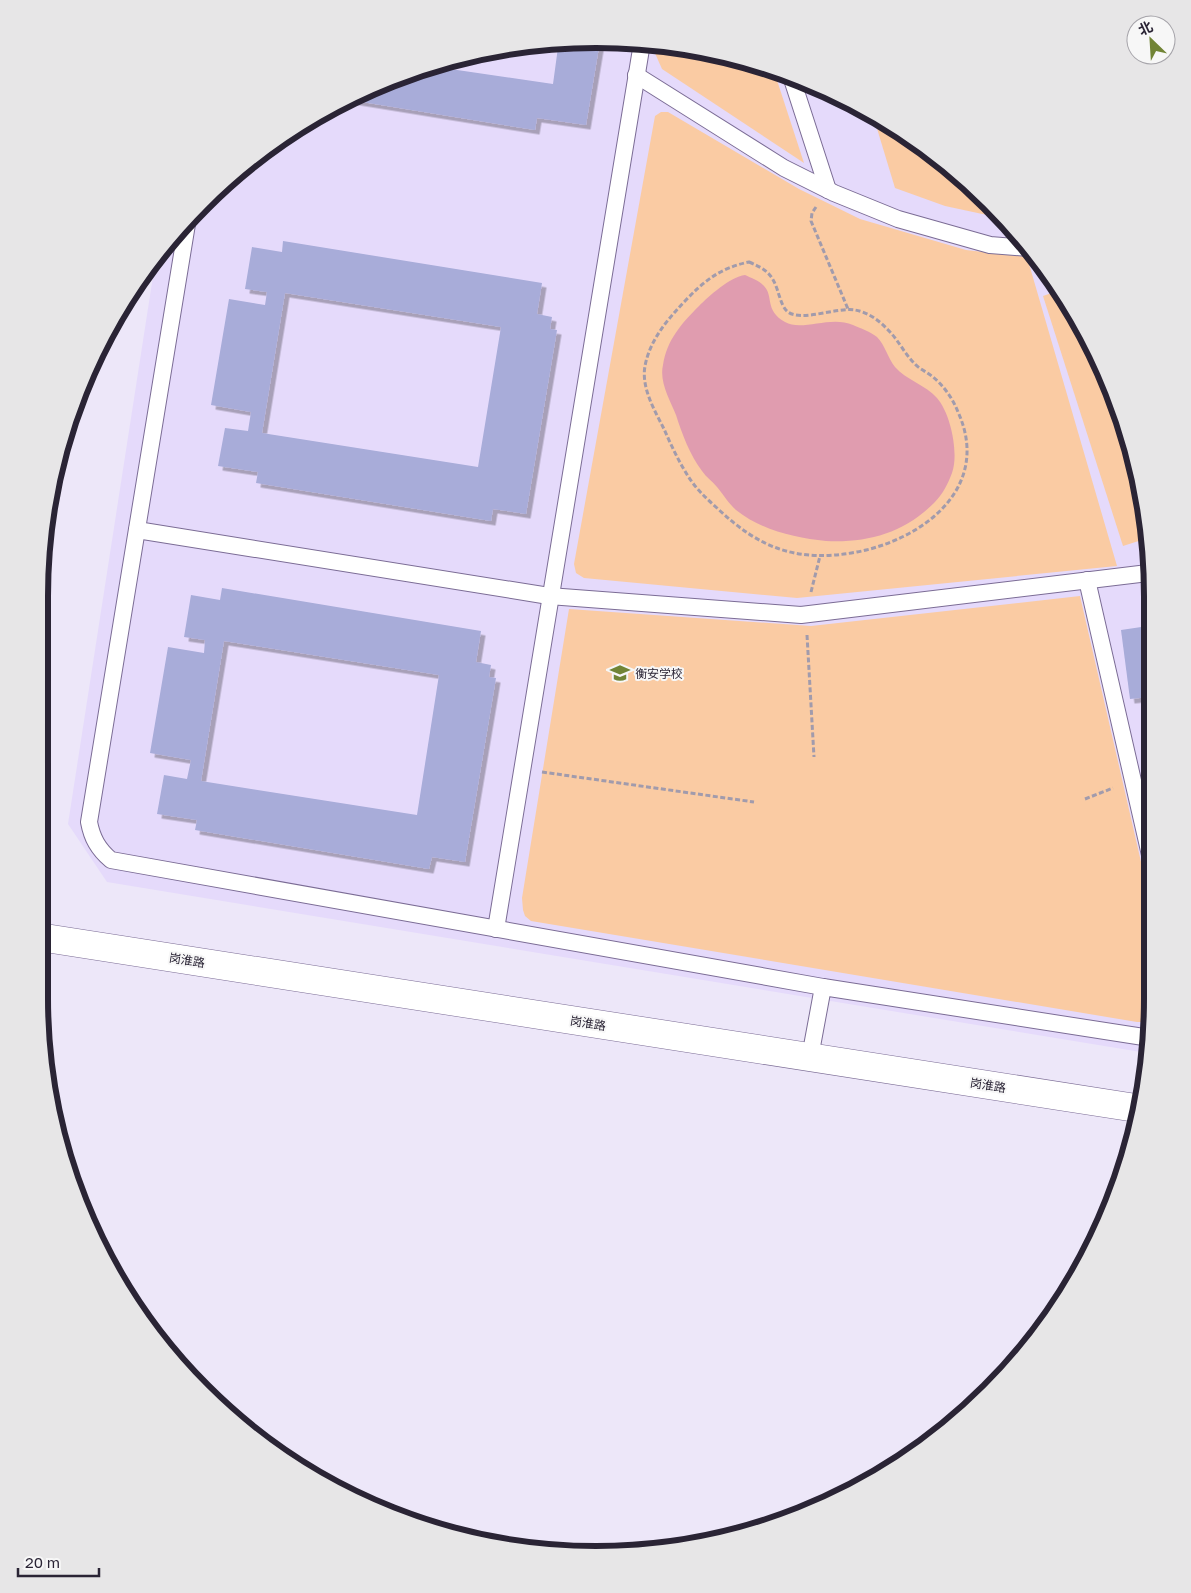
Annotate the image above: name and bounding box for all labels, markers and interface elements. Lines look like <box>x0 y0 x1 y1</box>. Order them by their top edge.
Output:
north arrow <box>1126 15 1176 65</box>
text: 北 <box>1135 17 1155 38</box>
school or university icon: 衡安学校 <box>609 662 631 684</box>
place label: 衡安学校 <box>635 666 683 681</box>
street label: 岗淮路 <box>168 950 206 970</box>
street label: 岗淮路 <box>569 1013 607 1033</box>
street label: 岗淮路 <box>969 1075 1007 1095</box>
scale bar <box>18 1546 99 1578</box>
text: 20 m <box>25 1553 60 1571</box>

